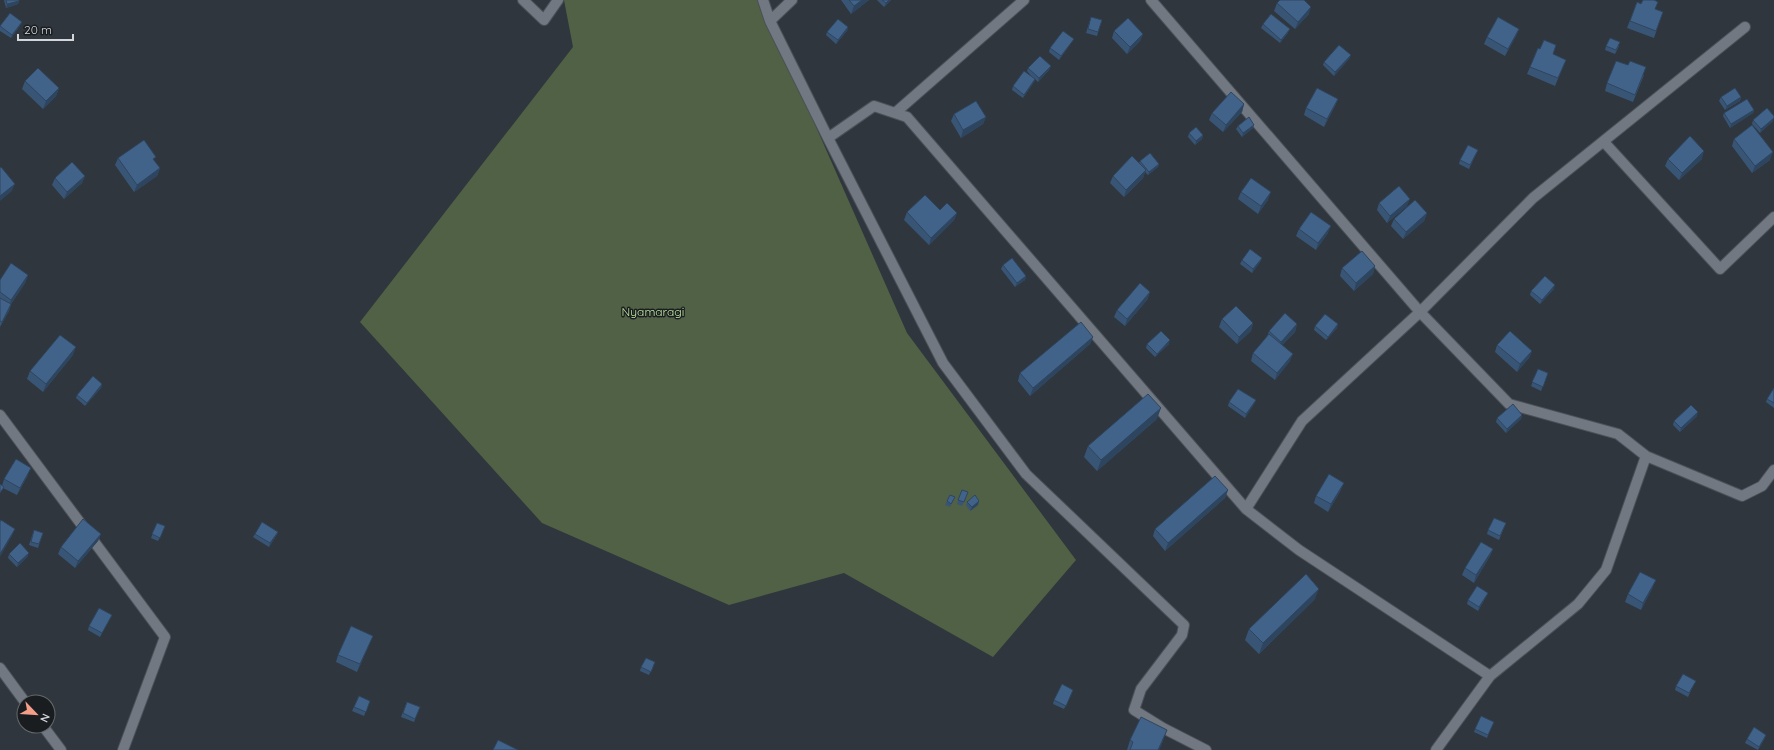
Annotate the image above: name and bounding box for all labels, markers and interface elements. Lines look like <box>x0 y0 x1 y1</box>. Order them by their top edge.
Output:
scale bar <box>18 16 73 42</box>
text: 20 m <box>24 22 52 37</box>
park label: Nyamaragi <box>622 304 684 319</box>
north arrow <box>16 694 56 734</box>
text: N <box>37 712 53 725</box>

